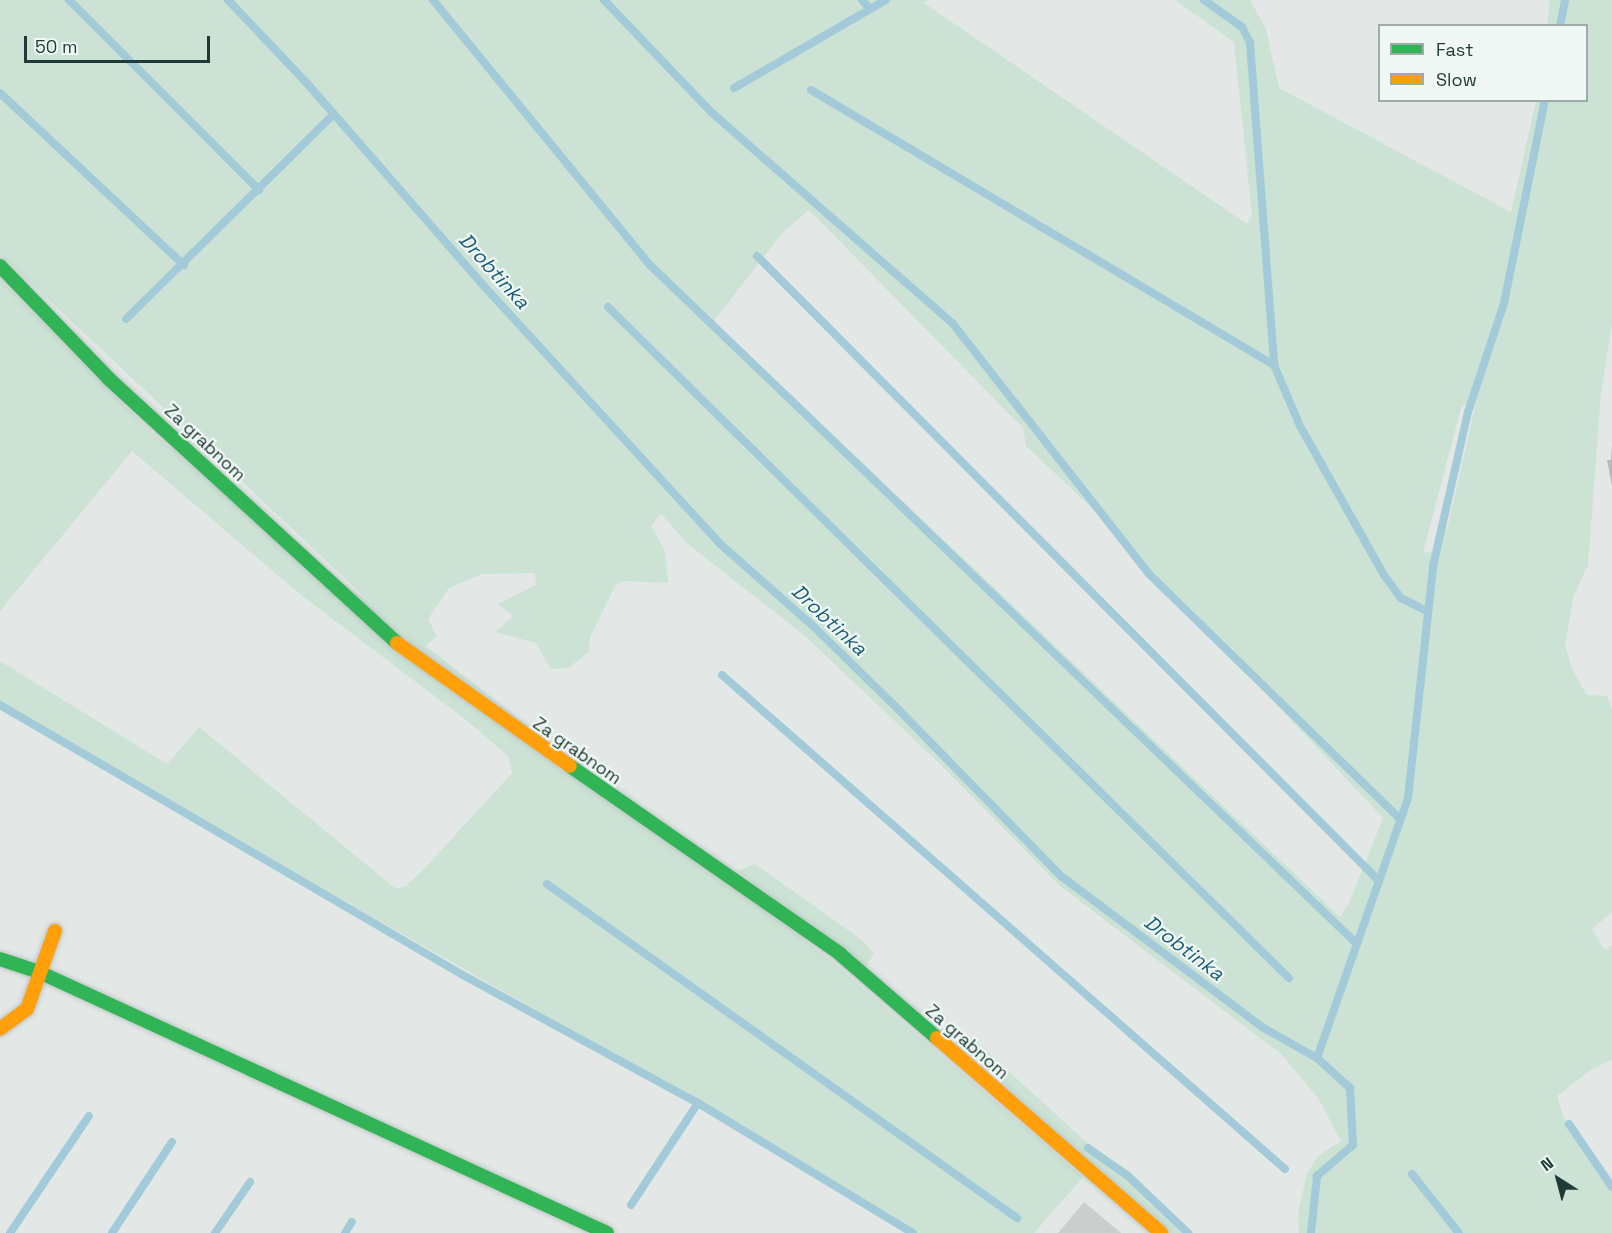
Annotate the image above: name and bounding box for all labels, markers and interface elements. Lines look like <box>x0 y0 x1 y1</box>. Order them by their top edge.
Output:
scale bar <box>27 24 213 62</box>
legend <box>1378 24 1588 102</box>
text: 50 m <box>35 35 77 58</box>
text: Fast <box>1436 38 1473 61</box>
text: Slow <box>1436 68 1477 91</box>
water label: Drobtinka <box>454 228 534 314</box>
street label: Za grabnom <box>160 400 250 486</box>
water label: Drobtinka <box>787 579 871 661</box>
street label: Za grabnom <box>529 713 625 789</box>
water label: Drobtinka <box>1139 910 1229 986</box>
street label: Za grabnom <box>921 1000 1013 1084</box>
north arrow <box>1528 1149 1588 1209</box>
text: N <box>1537 1152 1558 1176</box>

